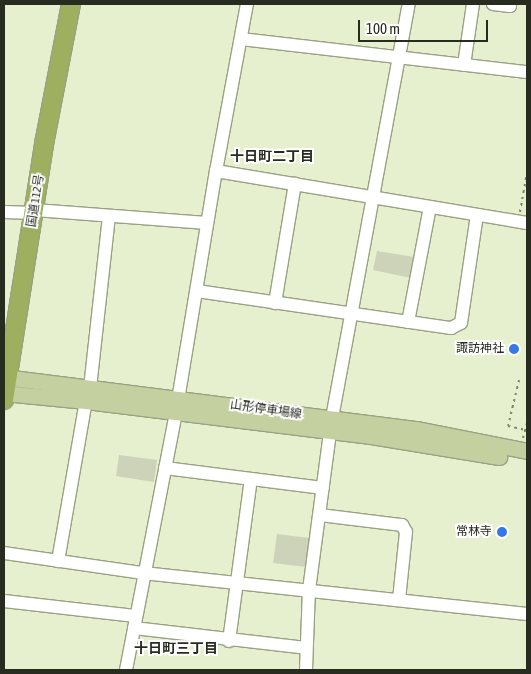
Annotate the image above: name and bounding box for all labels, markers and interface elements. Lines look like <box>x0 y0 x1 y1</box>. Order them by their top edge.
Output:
scale bar <box>361 10 491 42</box>
text: 100 m <box>366 20 400 37</box>
district label: 十日町二丁目 <box>230 148 314 164</box>
street label: 国道112号 <box>25 174 47 228</box>
place label: 諏訪神社 <box>456 342 504 356</box>
marker: 諏訪神社 <box>508 343 520 355</box>
street label: 山形停車場線 <box>229 398 303 422</box>
place label: 常林寺 <box>456 525 492 539</box>
marker: 常林寺 <box>496 526 508 538</box>
district label: 十日町三丁目 <box>134 640 218 656</box>

